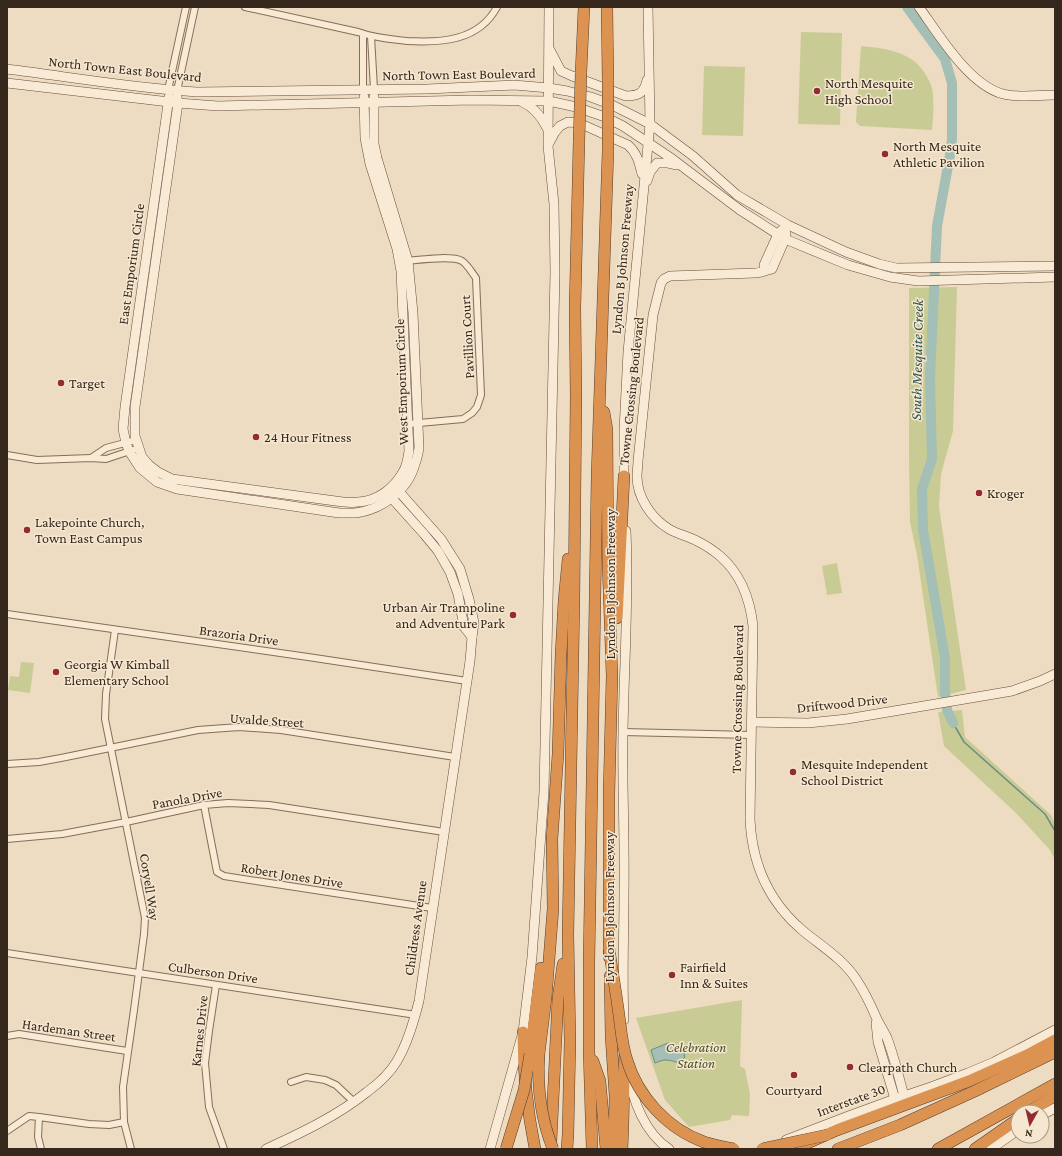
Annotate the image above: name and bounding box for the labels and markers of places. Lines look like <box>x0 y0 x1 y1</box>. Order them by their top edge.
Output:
place label: North Mesquite High School <box>825 75 913 107</box>
marker: North Mesquite High School <box>812 86 822 96</box>
place label: North Mesquite Athletic Pavilion <box>893 138 985 170</box>
marker: North Mesquite Athletic Pavilion <box>880 149 890 159</box>
place label: Target <box>69 375 105 391</box>
marker: Target <box>56 378 66 388</box>
place label: 24 Hour Fitness <box>264 429 351 445</box>
marker: 24 Hour Fitness <box>251 432 261 442</box>
place label: Kroger <box>987 485 1025 501</box>
marker: Kroger <box>974 488 984 498</box>
place label: Lakepointe Church, Town East Campus <box>35 514 144 546</box>
marker: Lakepointe Church, Town East Campus <box>22 525 32 535</box>
place label: Urban Air Trampoline and Adventure Park <box>383 599 505 631</box>
marker: Urban Air Trampoline and Adventure Park <box>508 610 518 620</box>
place label: Georgia W Kimball Elementary School <box>64 656 170 688</box>
marker: Georgia W Kimball Elementary School <box>51 667 61 677</box>
place label: Mesquite Independent School District <box>801 756 928 788</box>
marker: Mesquite Independent School District <box>788 767 798 777</box>
place label: Fairfield Inn & Suites <box>680 959 748 991</box>
marker: Fairfield Inn & Suites <box>667 970 677 980</box>
place label: Clearpath Church <box>858 1059 958 1075</box>
marker: Clearpath Church <box>845 1062 855 1072</box>
marker: Courtyard <box>789 1070 799 1080</box>
place label: Courtyard <box>766 1082 823 1098</box>

